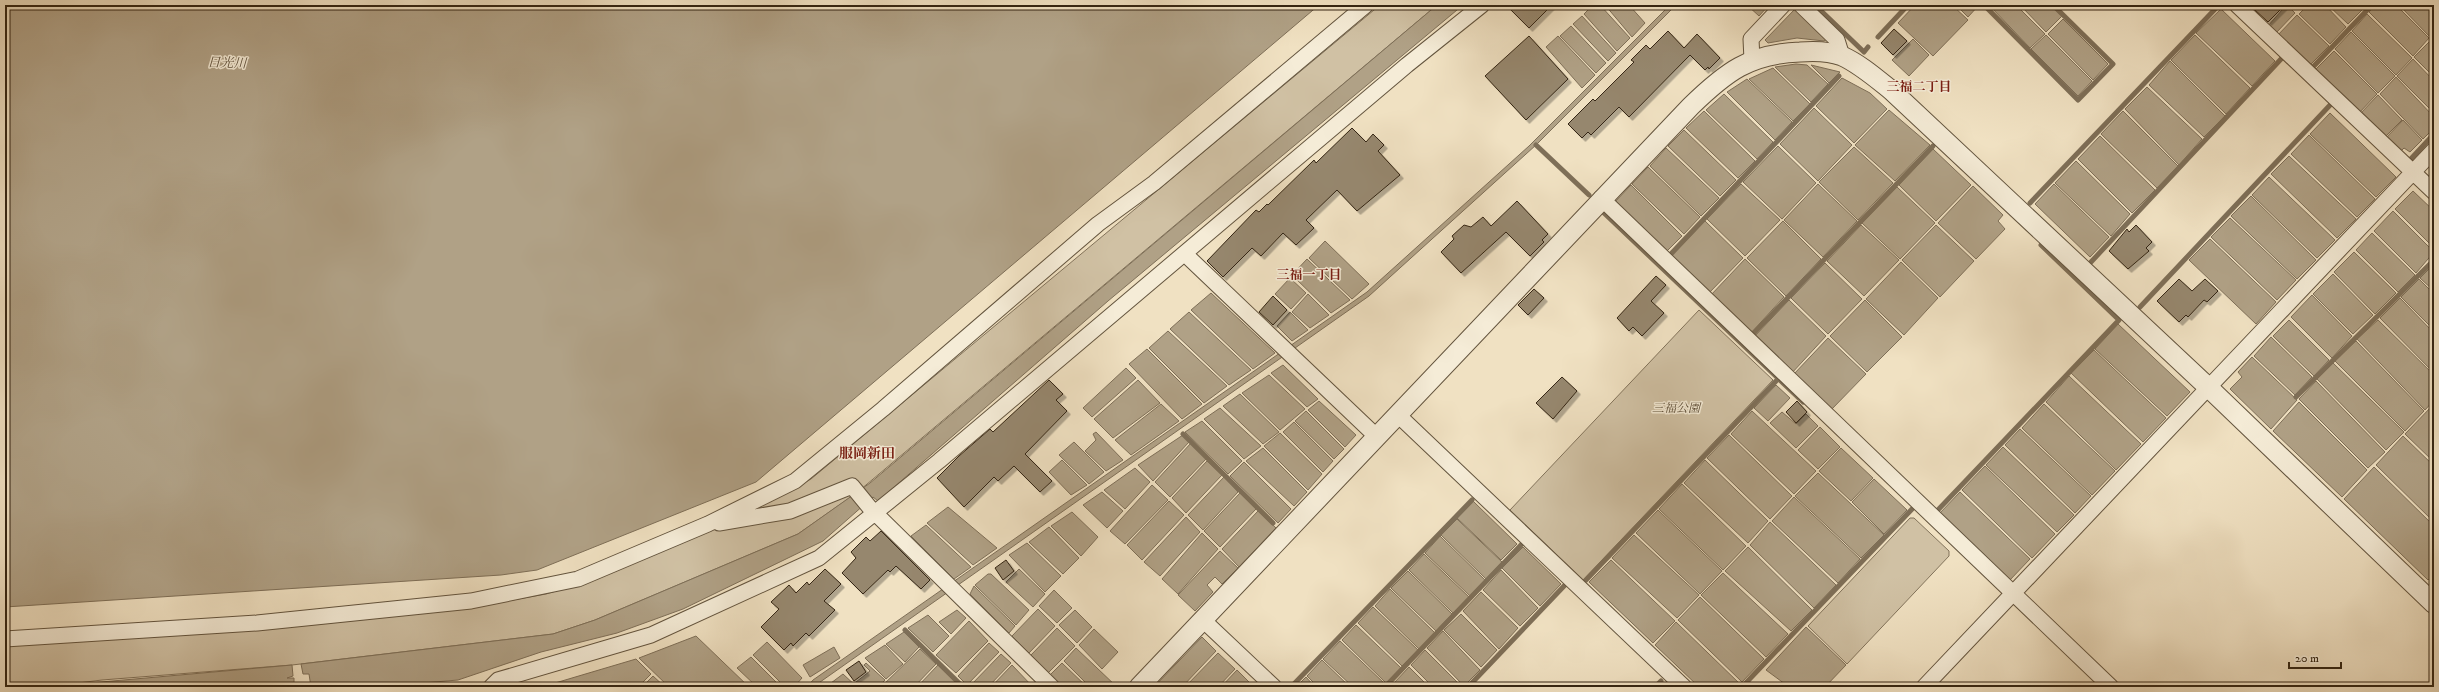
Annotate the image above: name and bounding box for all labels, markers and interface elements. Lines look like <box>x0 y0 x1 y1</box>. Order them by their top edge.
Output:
water label: 日光川 <box>207 54 249 72</box>
district label: 三福二丁目 <box>1886 79 1952 95</box>
district label: 三福一丁目 <box>1276 267 1342 283</box>
park label: 三福公園 <box>1652 401 1702 416</box>
district label: 服岡新田 <box>839 445 895 463</box>
scale bar <box>2289 644 2341 670</box>
text: 20 m <box>2295 651 2319 666</box>

